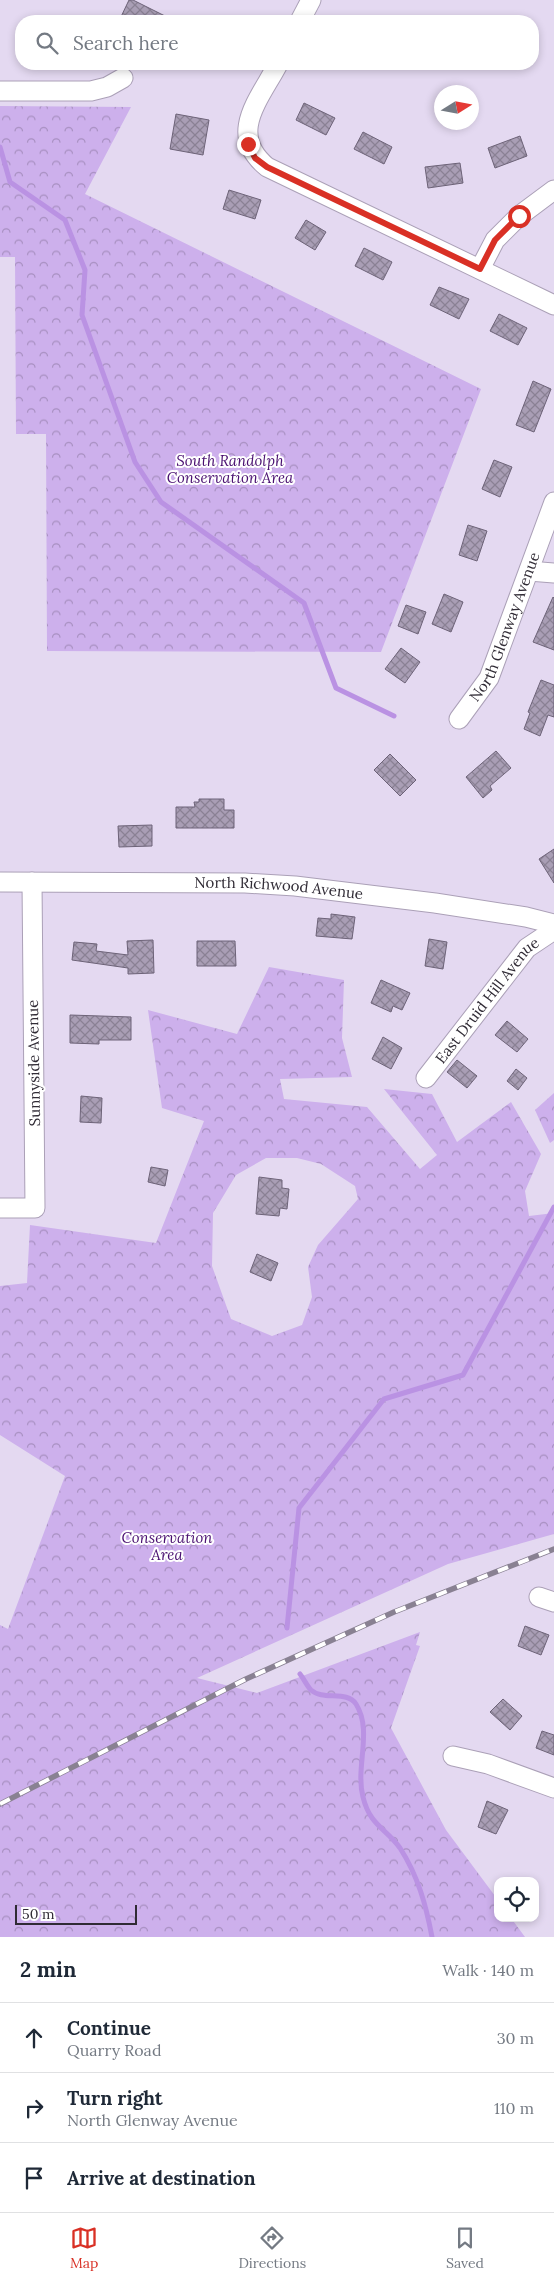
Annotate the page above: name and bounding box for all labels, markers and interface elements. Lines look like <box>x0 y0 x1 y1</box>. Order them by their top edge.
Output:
search box <box>15 15 539 70</box>
icon: search <box>33 29 61 57</box>
text: Search here <box>73 31 179 55</box>
north arrow <box>434 85 479 130</box>
route end <box>237 133 260 156</box>
route start <box>508 205 531 228</box>
park label: South Randolph Conservation Area <box>167 451 294 487</box>
street label: North Glenway Avenue <box>465 549 544 705</box>
street label: North Richwood Avenue <box>194 873 364 903</box>
street label: East Druid Hill Avenue <box>431 933 543 1067</box>
street label: Sunnyside Avenue <box>23 1000 44 1126</box>
park label: Conservation Area <box>121 1528 213 1564</box>
map controls <box>494 1877 539 1922</box>
button: locate <box>494 1877 539 1922</box>
scale bar <box>15 1902 138 1925</box>
text: 50 m <box>22 1905 55 1923</box>
text: 2 min <box>20 1956 76 1983</box>
text: Walk · 140 m <box>442 1960 534 1980</box>
text: Continue <box>67 2016 151 2040</box>
icon: ahead <box>20 2024 48 2052</box>
text: 30 m <box>497 2028 534 2048</box>
text: Quarry Road <box>67 2040 161 2060</box>
text: Turn right <box>67 2086 163 2110</box>
icon: right <box>20 2094 48 2122</box>
text: 110 m <box>494 2098 534 2118</box>
text: North Glenway Avenue <box>67 2110 238 2130</box>
icon: arrive <box>20 2164 48 2192</box>
text: Arrive at destination <box>67 2166 256 2190</box>
tab: Map <box>70 2224 98 2272</box>
tab: Directions <box>238 2224 306 2272</box>
tab: Saved <box>446 2224 484 2272</box>

